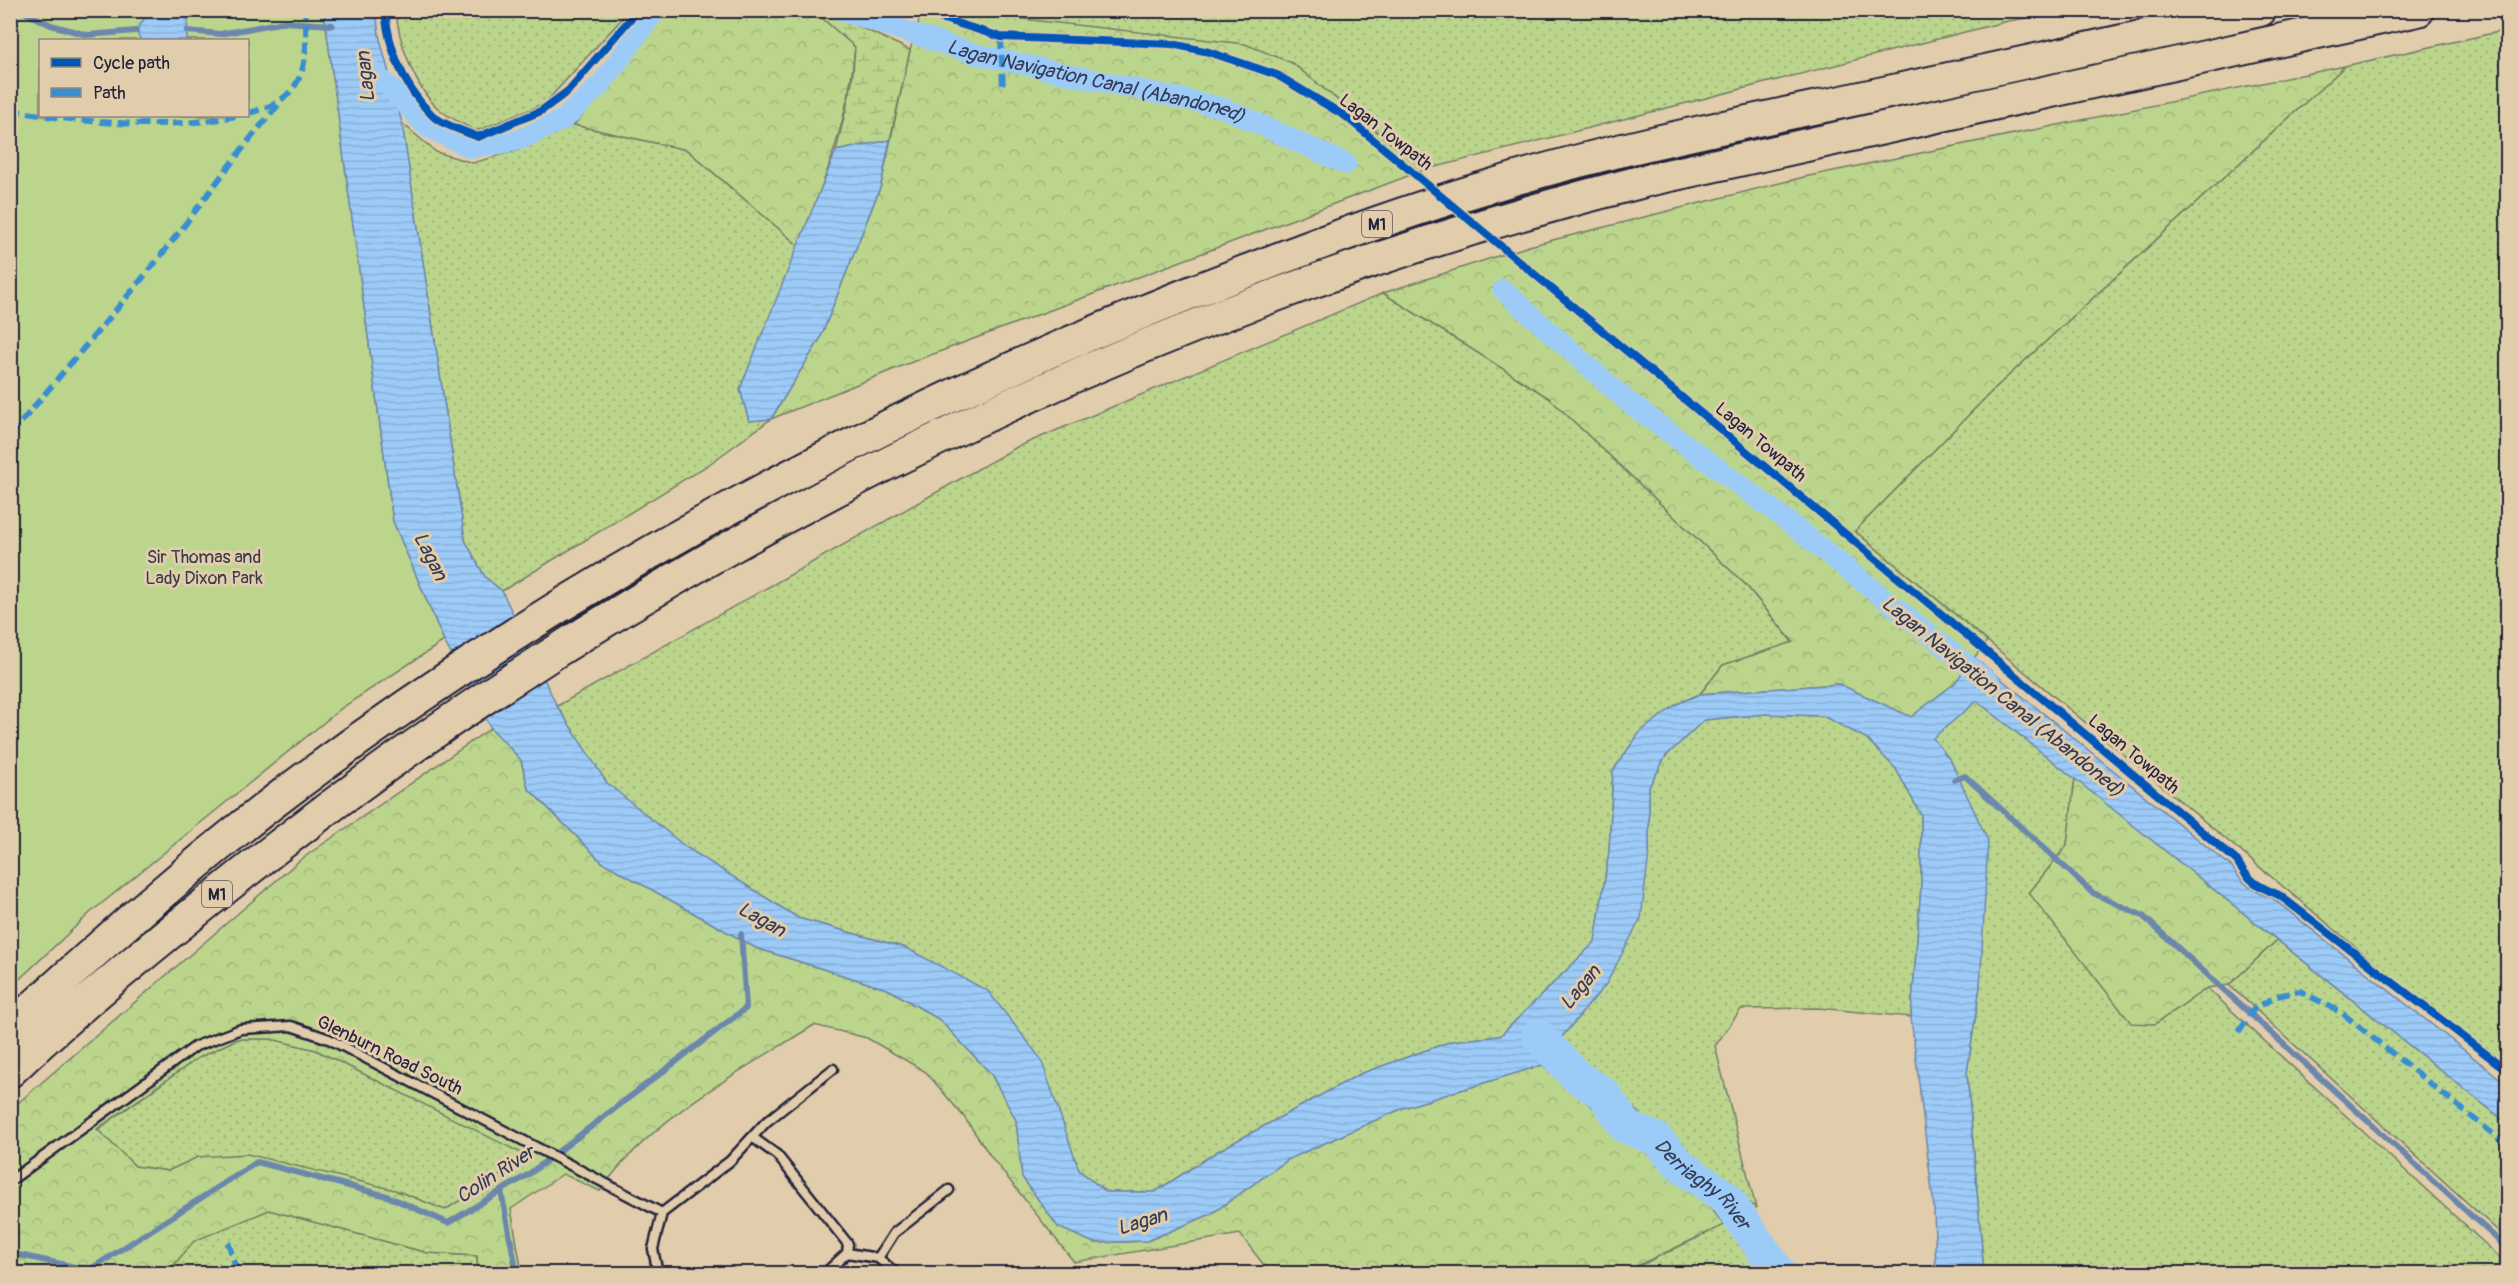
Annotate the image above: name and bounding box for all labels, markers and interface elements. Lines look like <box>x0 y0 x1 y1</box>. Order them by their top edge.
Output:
water label: Lagan Navigation Canal (Abandoned) <box>944 34 1249 129</box>
legend <box>39 39 249 117</box>
water label: Lagan <box>350 49 381 103</box>
text: Cycle path <box>93 52 170 75</box>
text: Path <box>93 82 126 105</box>
street label: Lagan Towpath <box>1334 89 1437 176</box>
road number: M1 <box>1362 211 1392 237</box>
street label: Lagan Towpath <box>1710 397 1811 487</box>
water label: Lagan <box>408 528 454 586</box>
park label: Sir Thomas and Lady Dixon Park <box>145 546 263 590</box>
water label: Lagan Navigation Canal (Abandoned) <box>1876 591 2129 802</box>
street label: Lagan Towpath <box>2083 709 2184 799</box>
road number: M1 <box>202 881 232 907</box>
water label: Lagan <box>734 896 791 943</box>
water label: Lagan <box>1555 959 1607 1015</box>
street label: Glenburn Road South <box>313 1010 466 1101</box>
water label: Derriaghy River <box>1649 1133 1758 1237</box>
water label: Colin River <box>451 1138 542 1209</box>
water label: Lagan <box>1114 1202 1172 1241</box>

